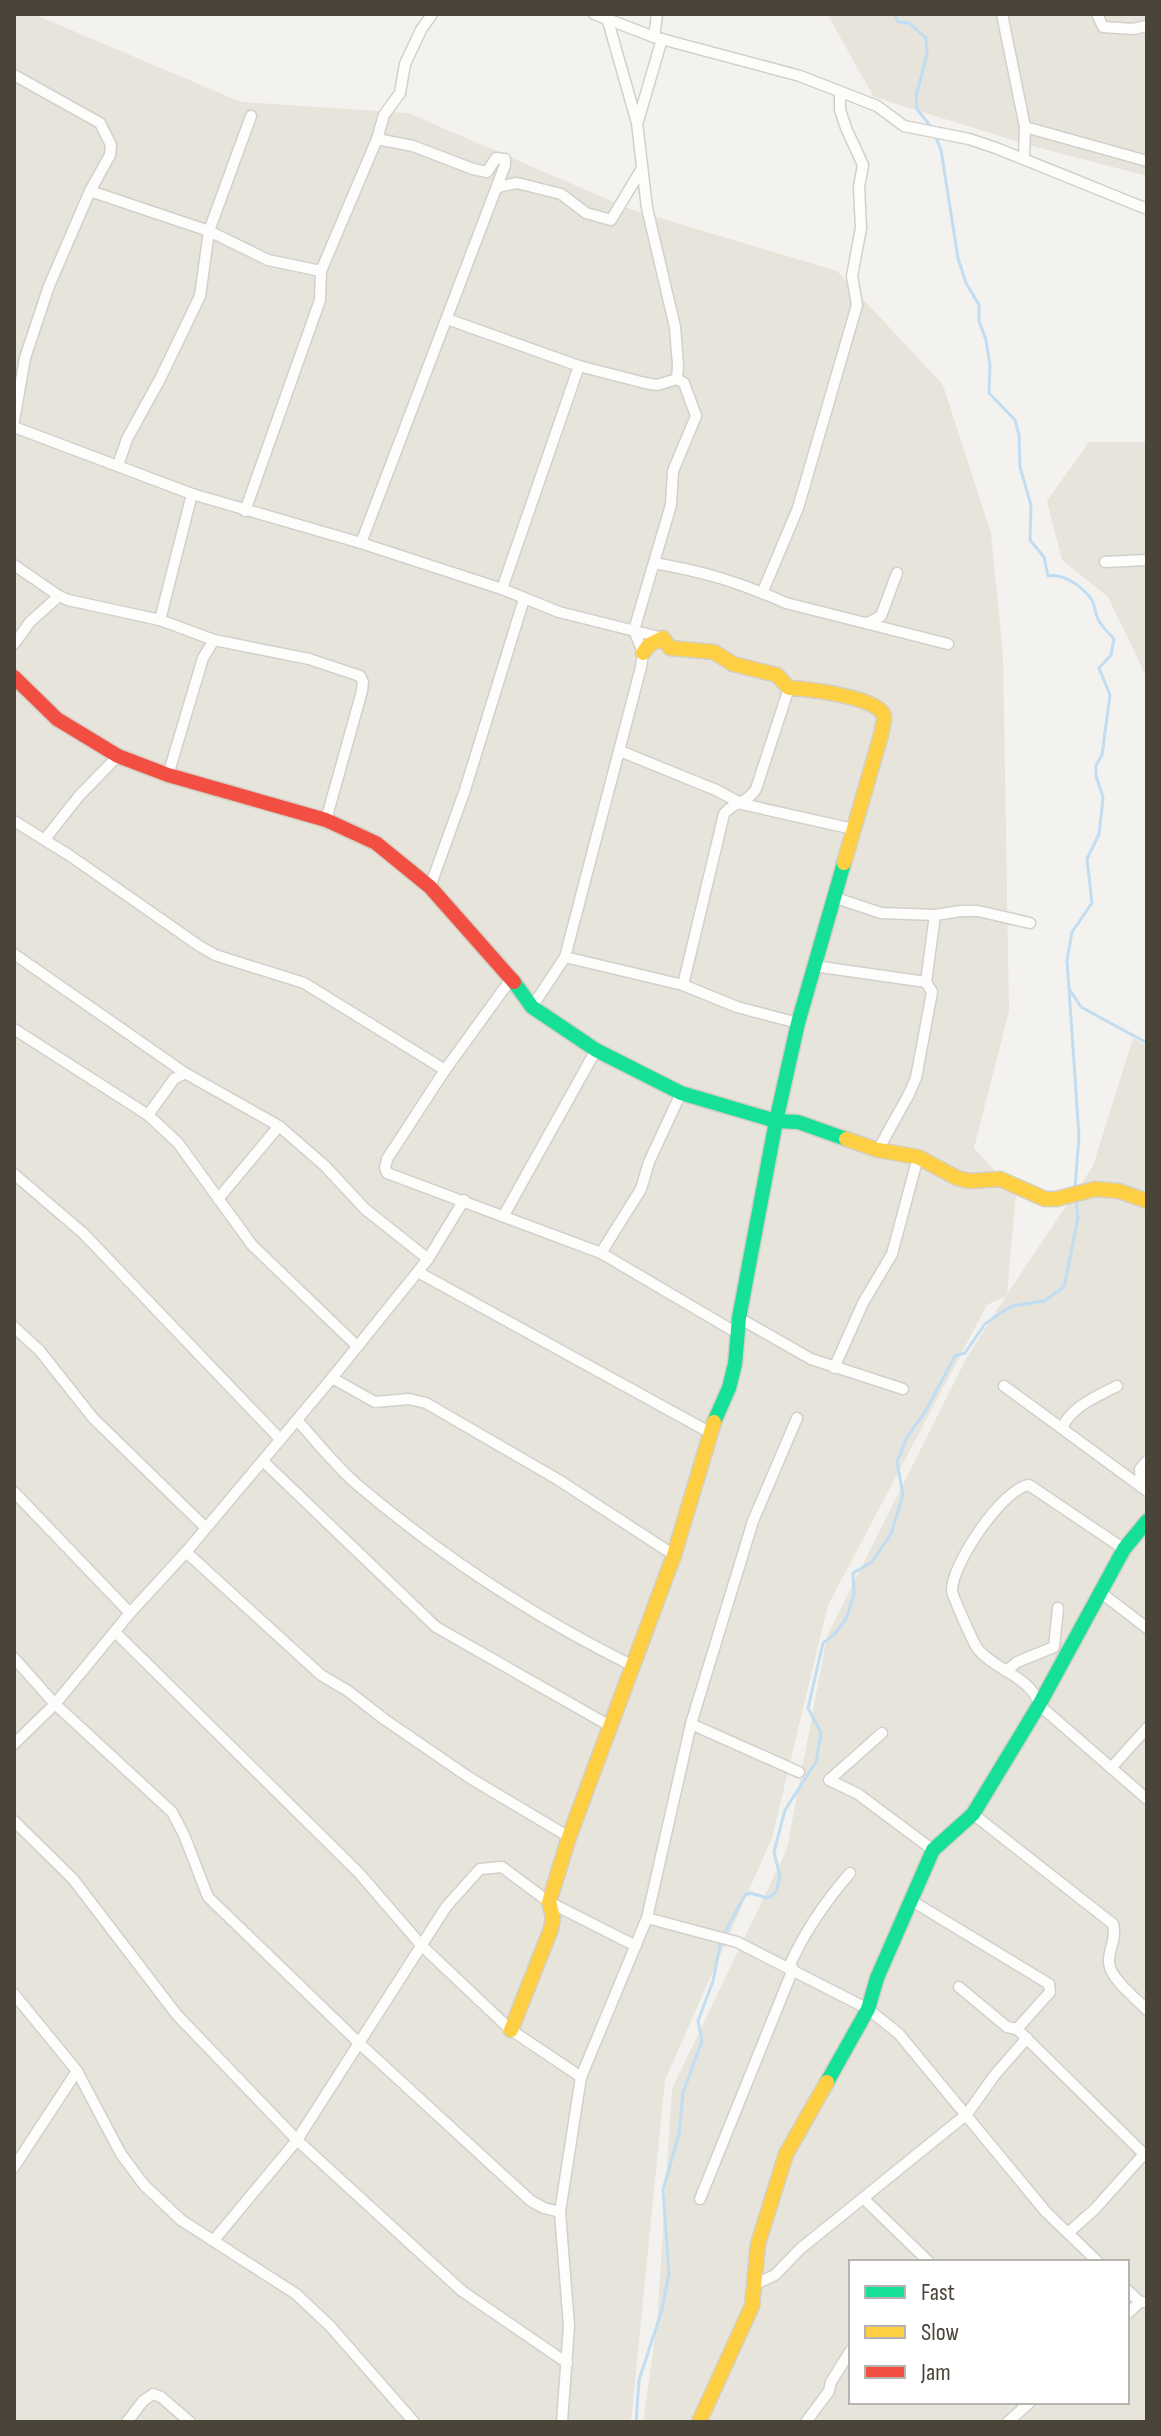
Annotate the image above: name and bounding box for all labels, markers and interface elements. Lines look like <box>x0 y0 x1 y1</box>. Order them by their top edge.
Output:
legend <box>849 2260 1129 2404</box>
text: Fast <box>921 2278 955 2307</box>
text: Slow <box>921 2318 959 2347</box>
text: Jam <box>920 2358 951 2387</box>

